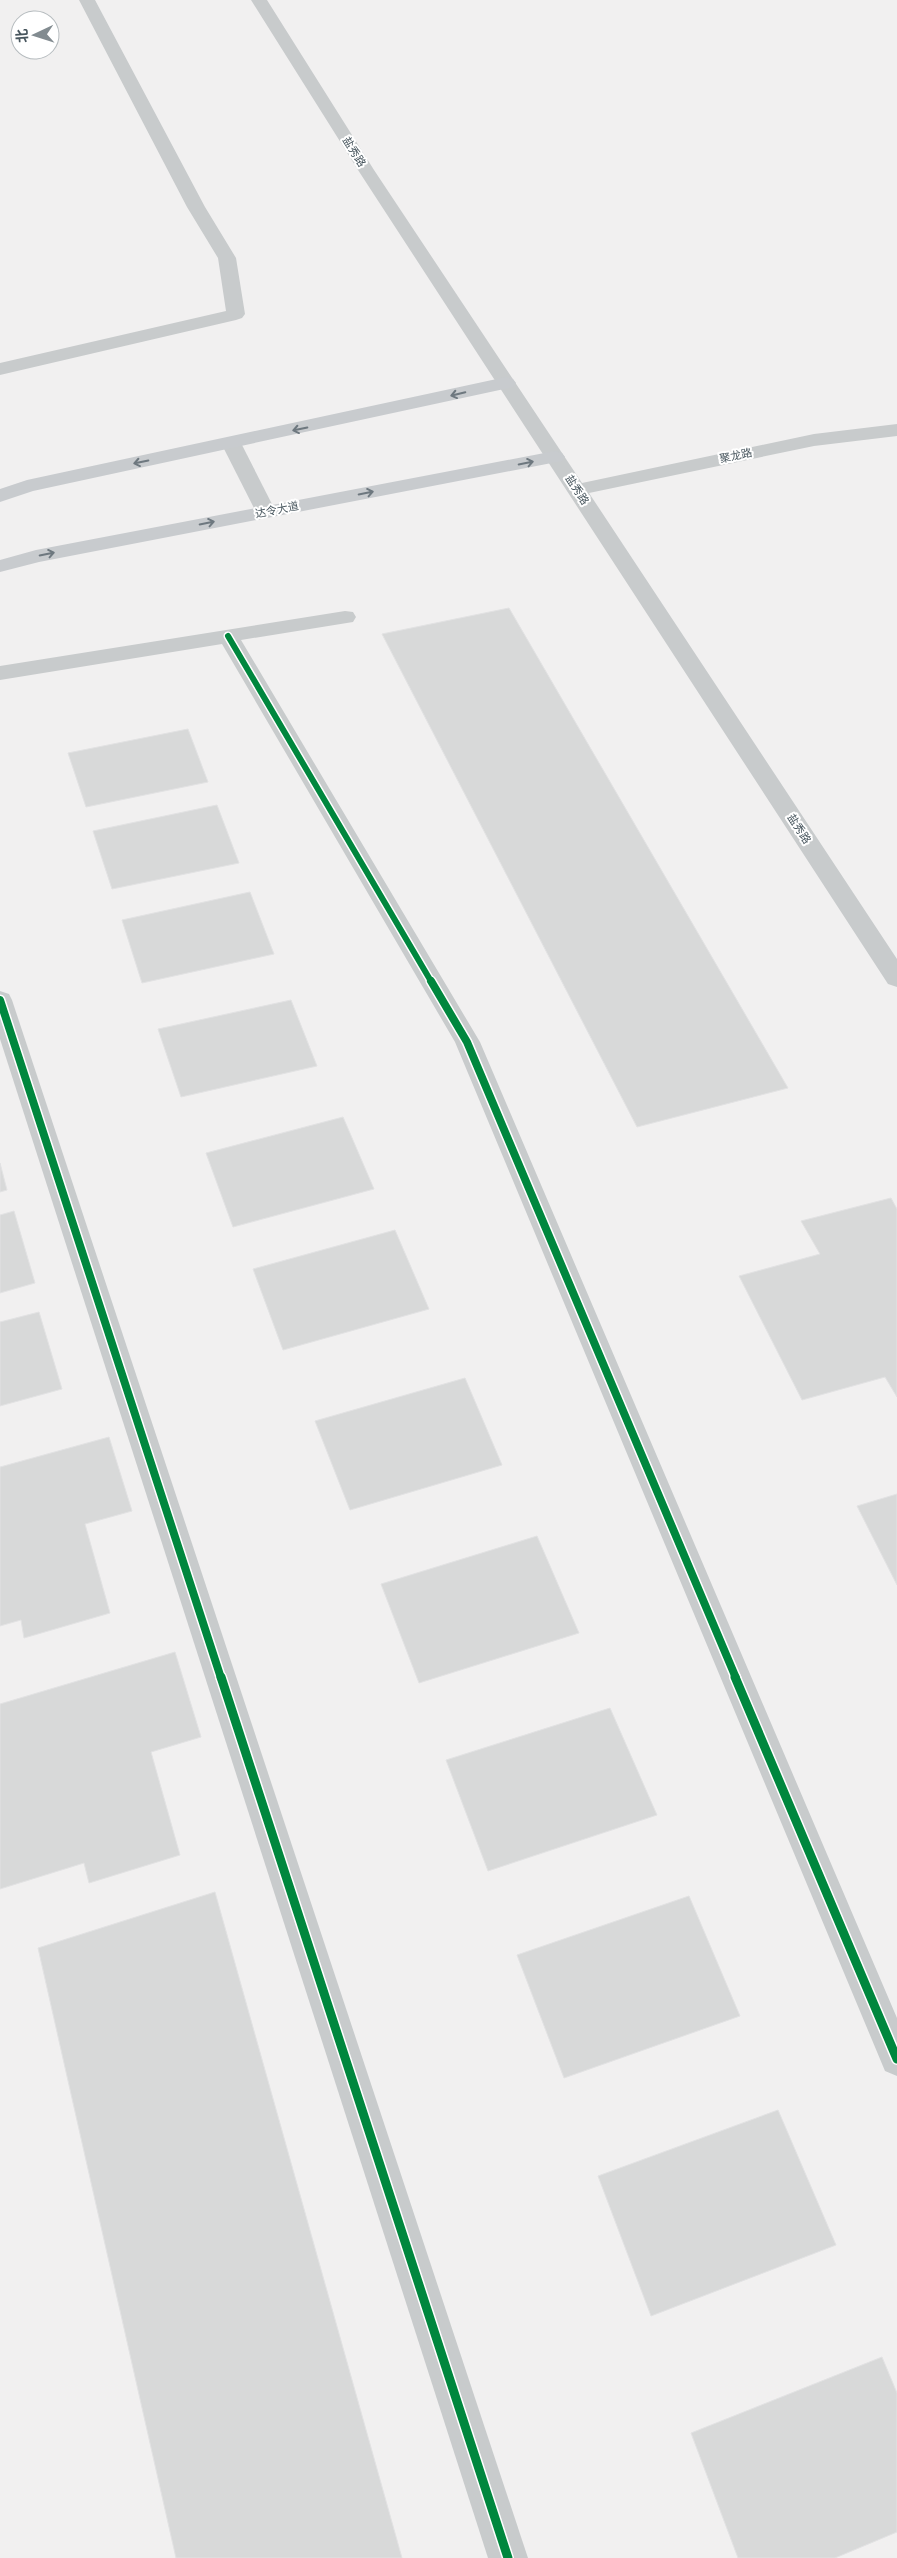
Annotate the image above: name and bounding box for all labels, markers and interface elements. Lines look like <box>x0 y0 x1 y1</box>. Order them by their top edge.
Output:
north arrow <box>10 10 60 60</box>
text: 北 <box>14 28 31 43</box>
street label: 盐秀路 <box>340 135 368 169</box>
one-way arrow <box>451 390 467 399</box>
one-way arrow <box>292 425 308 434</box>
street label: 聚龙路 <box>719 446 753 466</box>
one-way arrow <box>518 457 534 467</box>
one-way arrow <box>133 458 149 468</box>
street label: 盐秀路 <box>563 473 591 507</box>
one-way arrow <box>358 488 374 497</box>
street label: 达令大道 <box>254 499 300 521</box>
one-way arrow <box>198 518 214 528</box>
one-way arrow <box>39 548 55 558</box>
street label: 盐秀路 <box>785 812 813 846</box>

